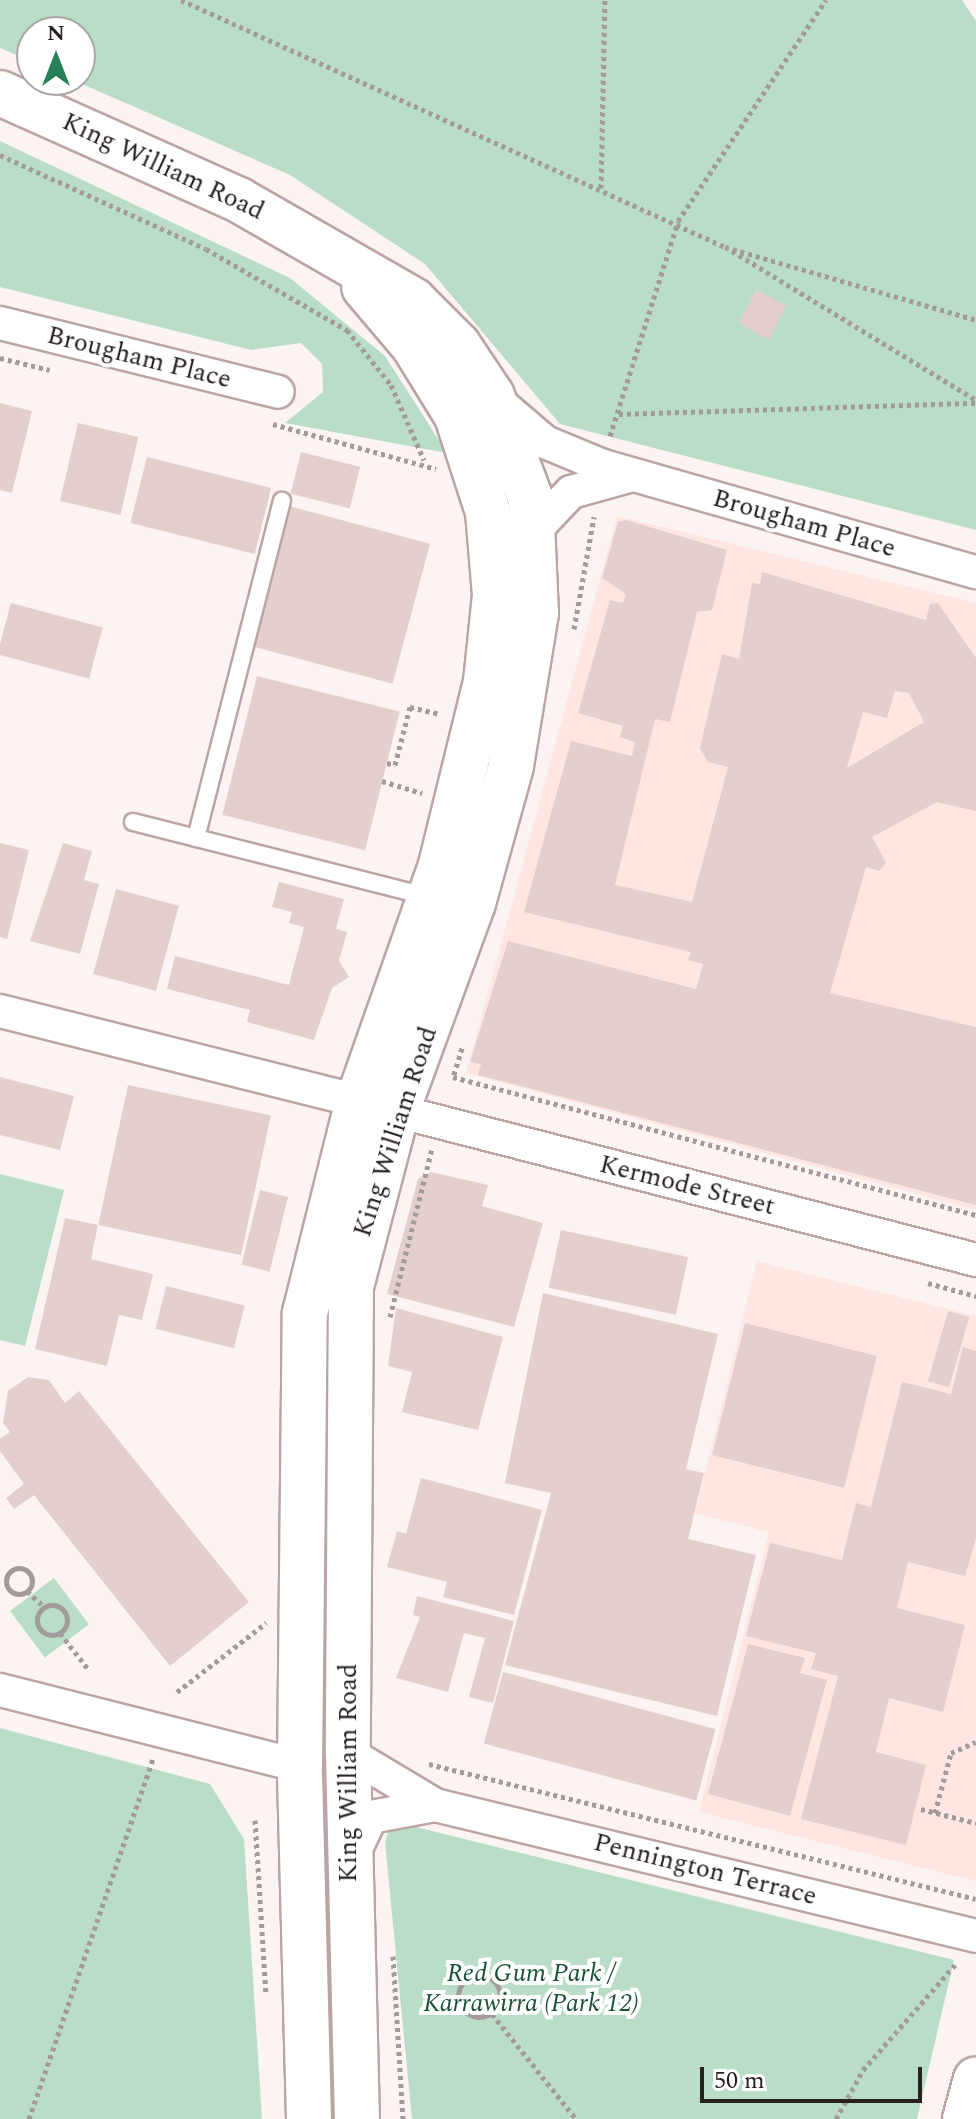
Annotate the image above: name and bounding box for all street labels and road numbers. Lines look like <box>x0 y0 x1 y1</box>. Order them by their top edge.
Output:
street label: King William Road <box>57 107 269 227</box>
street label: Brougham Place <box>44 320 234 396</box>
street label: Brougham Place <box>709 483 899 565</box>
street label: King William Road <box>347 1023 445 1241</box>
street label: Kermode Street <box>596 1149 778 1223</box>
street label: King William Road <box>333 1663 365 1883</box>
street label: Pennington Terrace <box>590 1827 820 1913</box>

